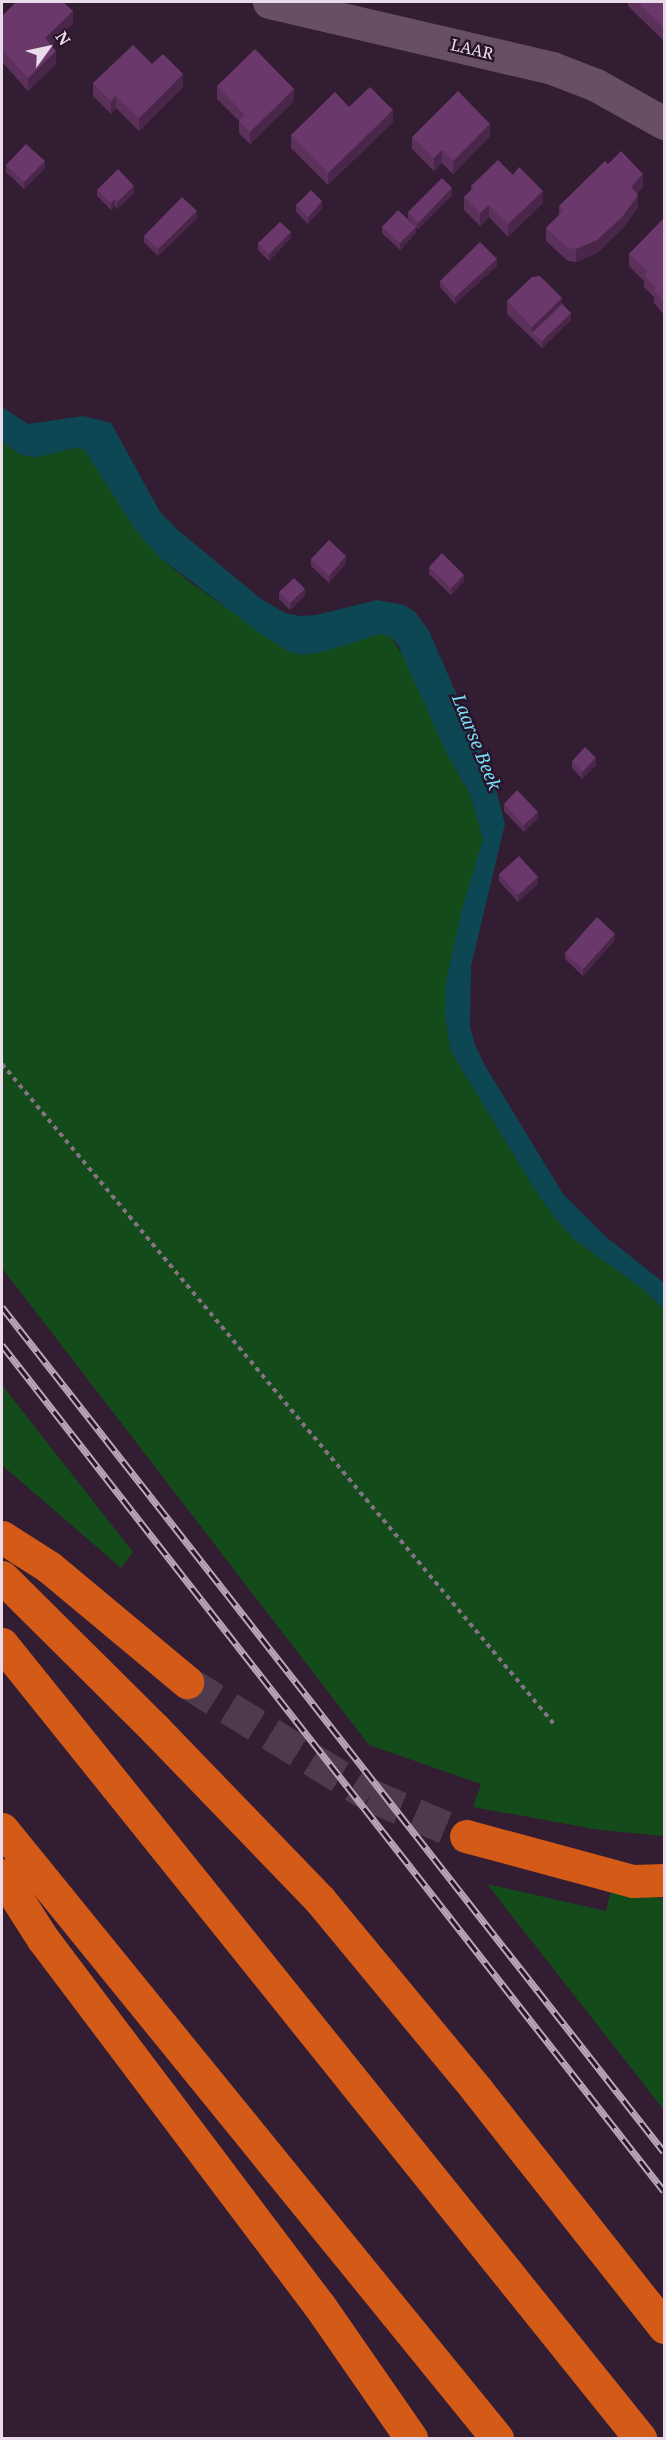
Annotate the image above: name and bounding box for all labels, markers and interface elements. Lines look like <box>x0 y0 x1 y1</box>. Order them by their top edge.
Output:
north arrow <box>18 18 78 78</box>
text: N <box>50 27 76 49</box>
street label: LAAR <box>449 35 495 63</box>
water label: Laarse Beek <box>448 691 506 793</box>

